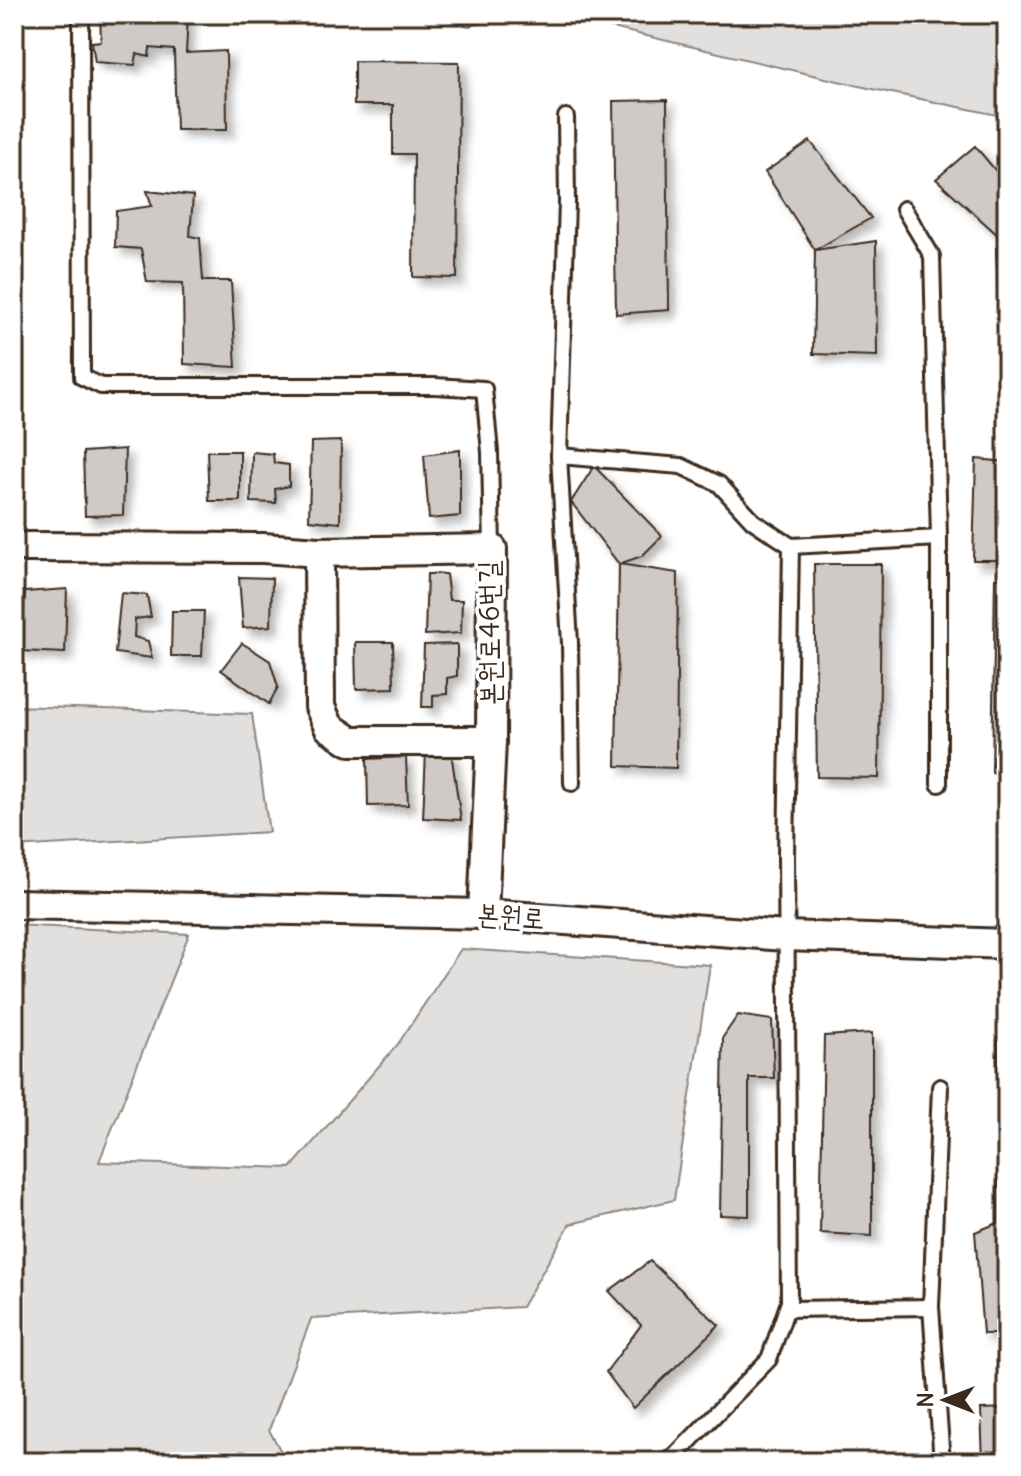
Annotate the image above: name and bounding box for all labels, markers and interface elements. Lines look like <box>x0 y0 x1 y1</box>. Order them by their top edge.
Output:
street label: 본원로46번길 <box>470 560 508 706</box>
street label: 본원로 <box>476 896 546 936</box>
north arrow <box>905 1360 985 1440</box>
text: N <box>911 1392 939 1408</box>

